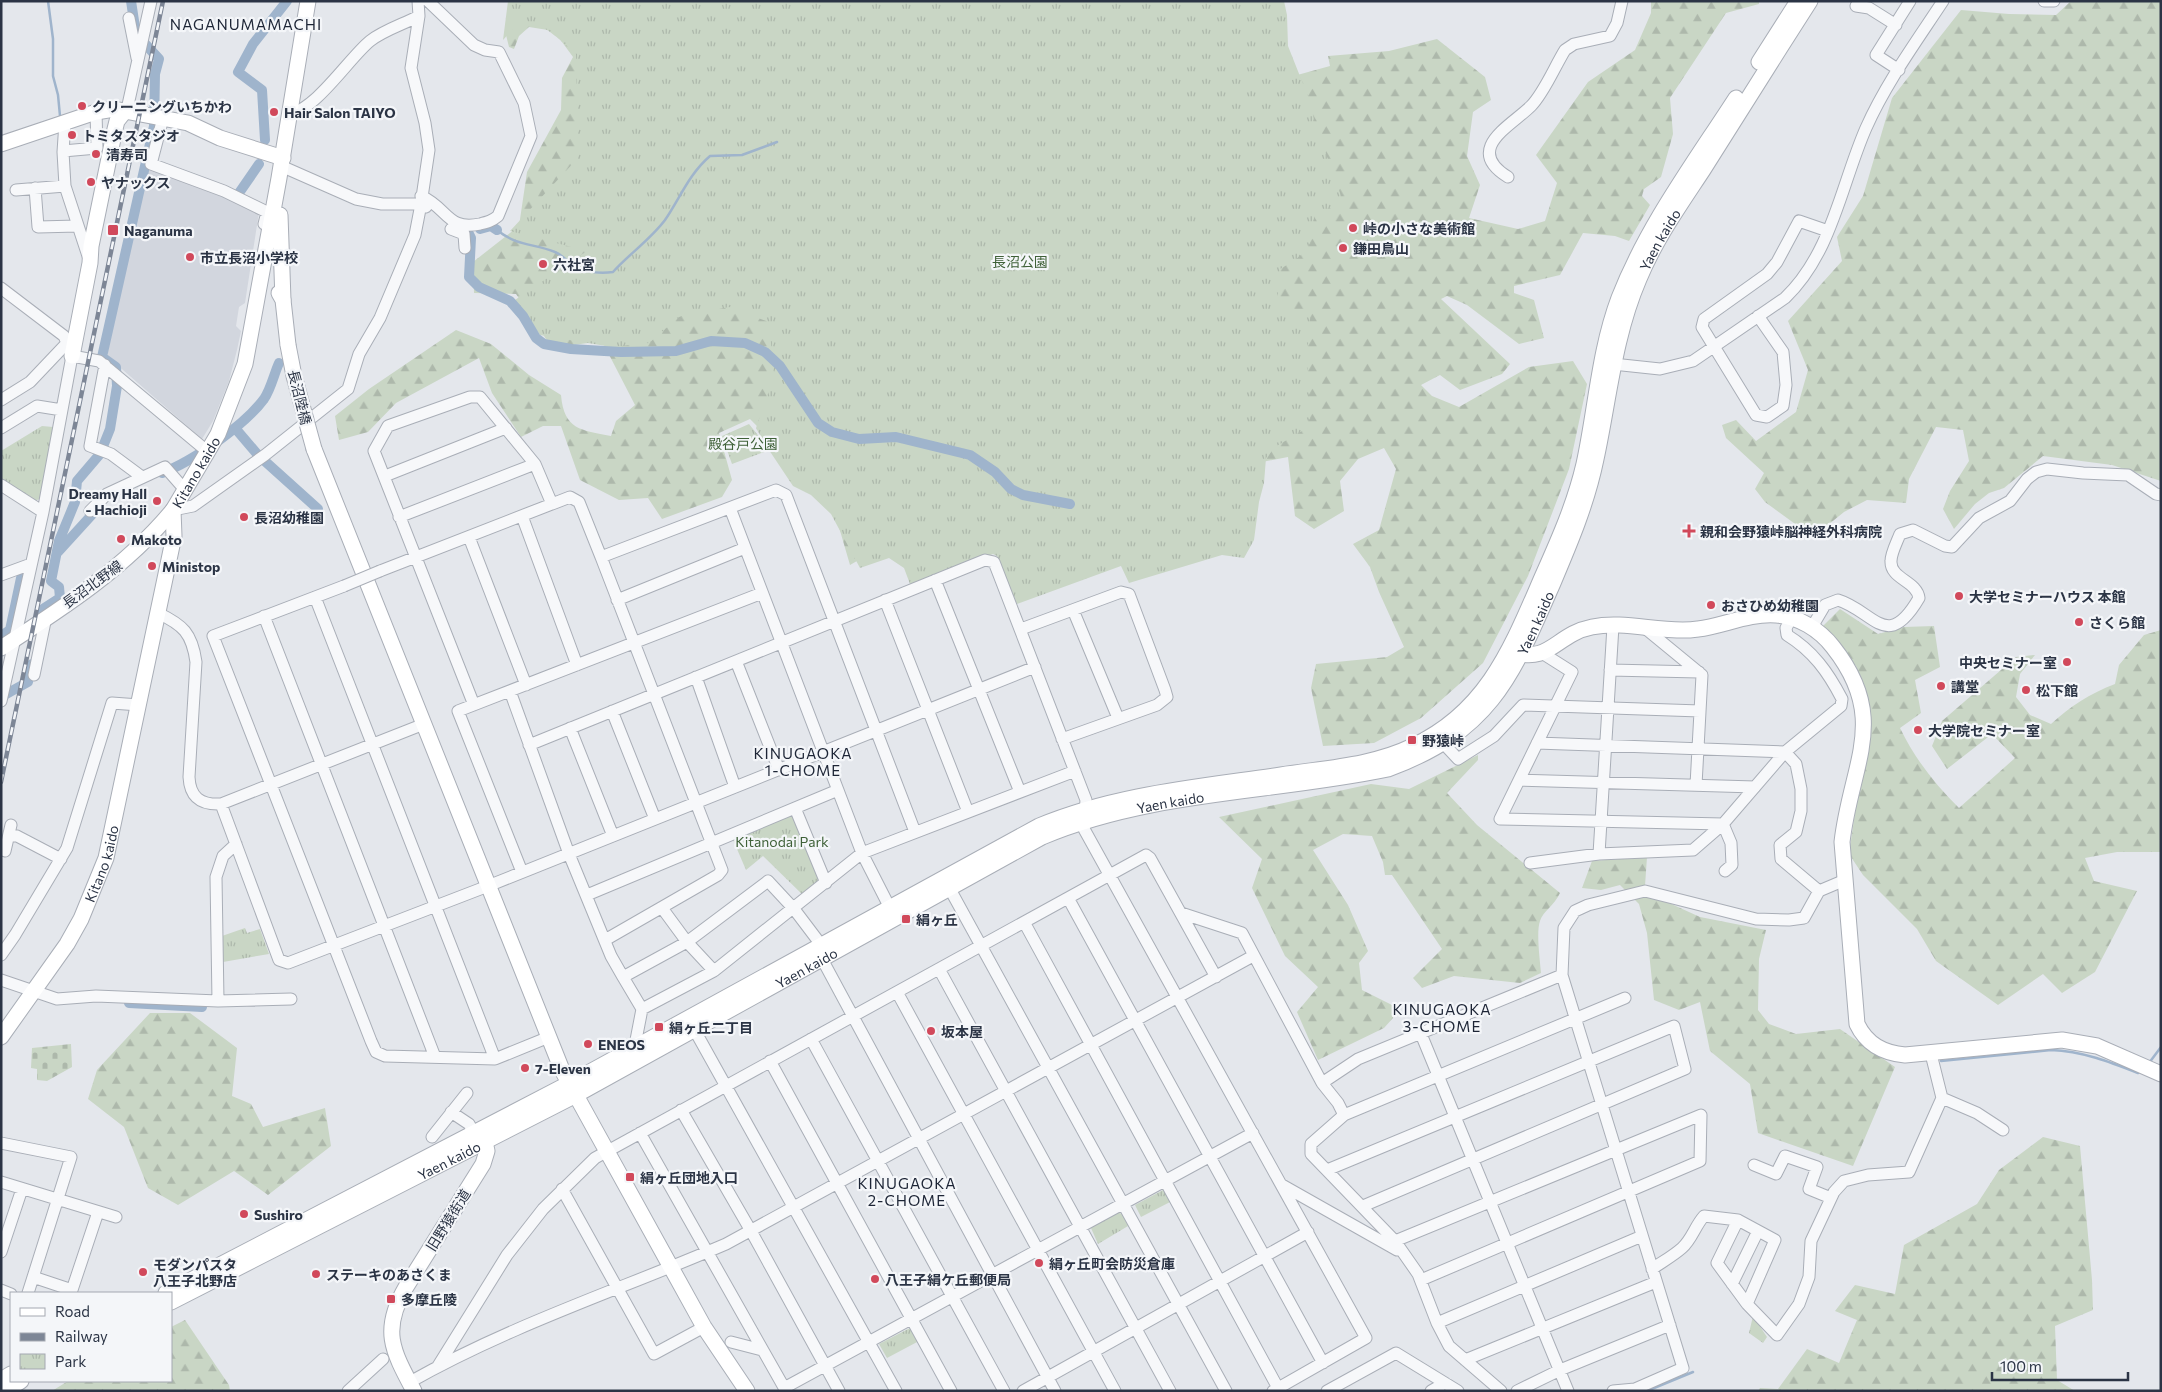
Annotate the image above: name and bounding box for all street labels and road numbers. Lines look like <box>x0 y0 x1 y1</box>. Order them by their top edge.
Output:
street label: Yaen kaido <box>1635 205 1684 273</box>
street label: 長沼陸橋 <box>285 368 315 426</box>
street label: Kitano kaido <box>168 433 223 511</box>
street label: 長沼北野線 <box>59 557 125 611</box>
street label: Yaen kaido <box>1513 588 1557 658</box>
street label: Yaen kaido <box>1135 788 1205 816</box>
street label: Kitano kaido <box>80 823 121 904</box>
street label: Yaen kaido <box>772 944 840 991</box>
street label: Yaen kaido <box>415 1137 483 1183</box>
street label: 旧野猿街道 <box>422 1186 474 1254</box>

